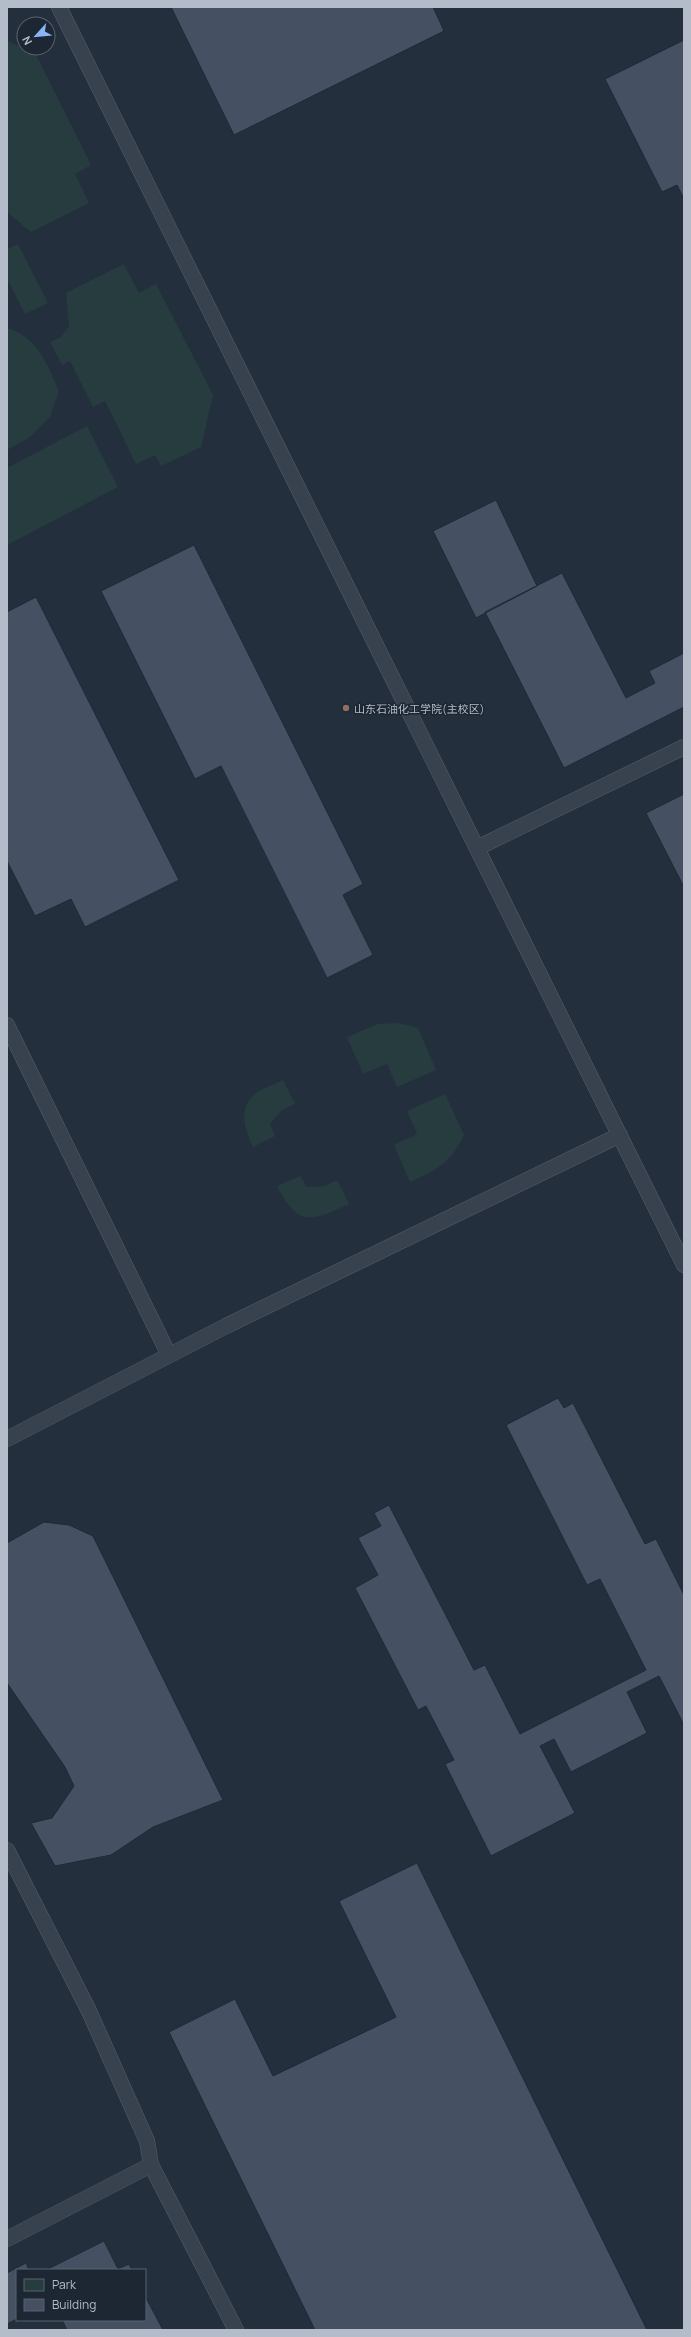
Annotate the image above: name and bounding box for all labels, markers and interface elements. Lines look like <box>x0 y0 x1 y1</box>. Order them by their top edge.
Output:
north arrow <box>16 16 56 56</box>
text: N <box>18 34 35 48</box>
place label: 山东石油化工学院(主校区) <box>354 701 484 716</box>
marker: 山东石油化工学院(主校区) <box>341 703 351 713</box>
legend <box>16 2269 146 2321</box>
text: Park <box>52 2276 77 2293</box>
text: Building <box>52 2296 96 2313</box>

